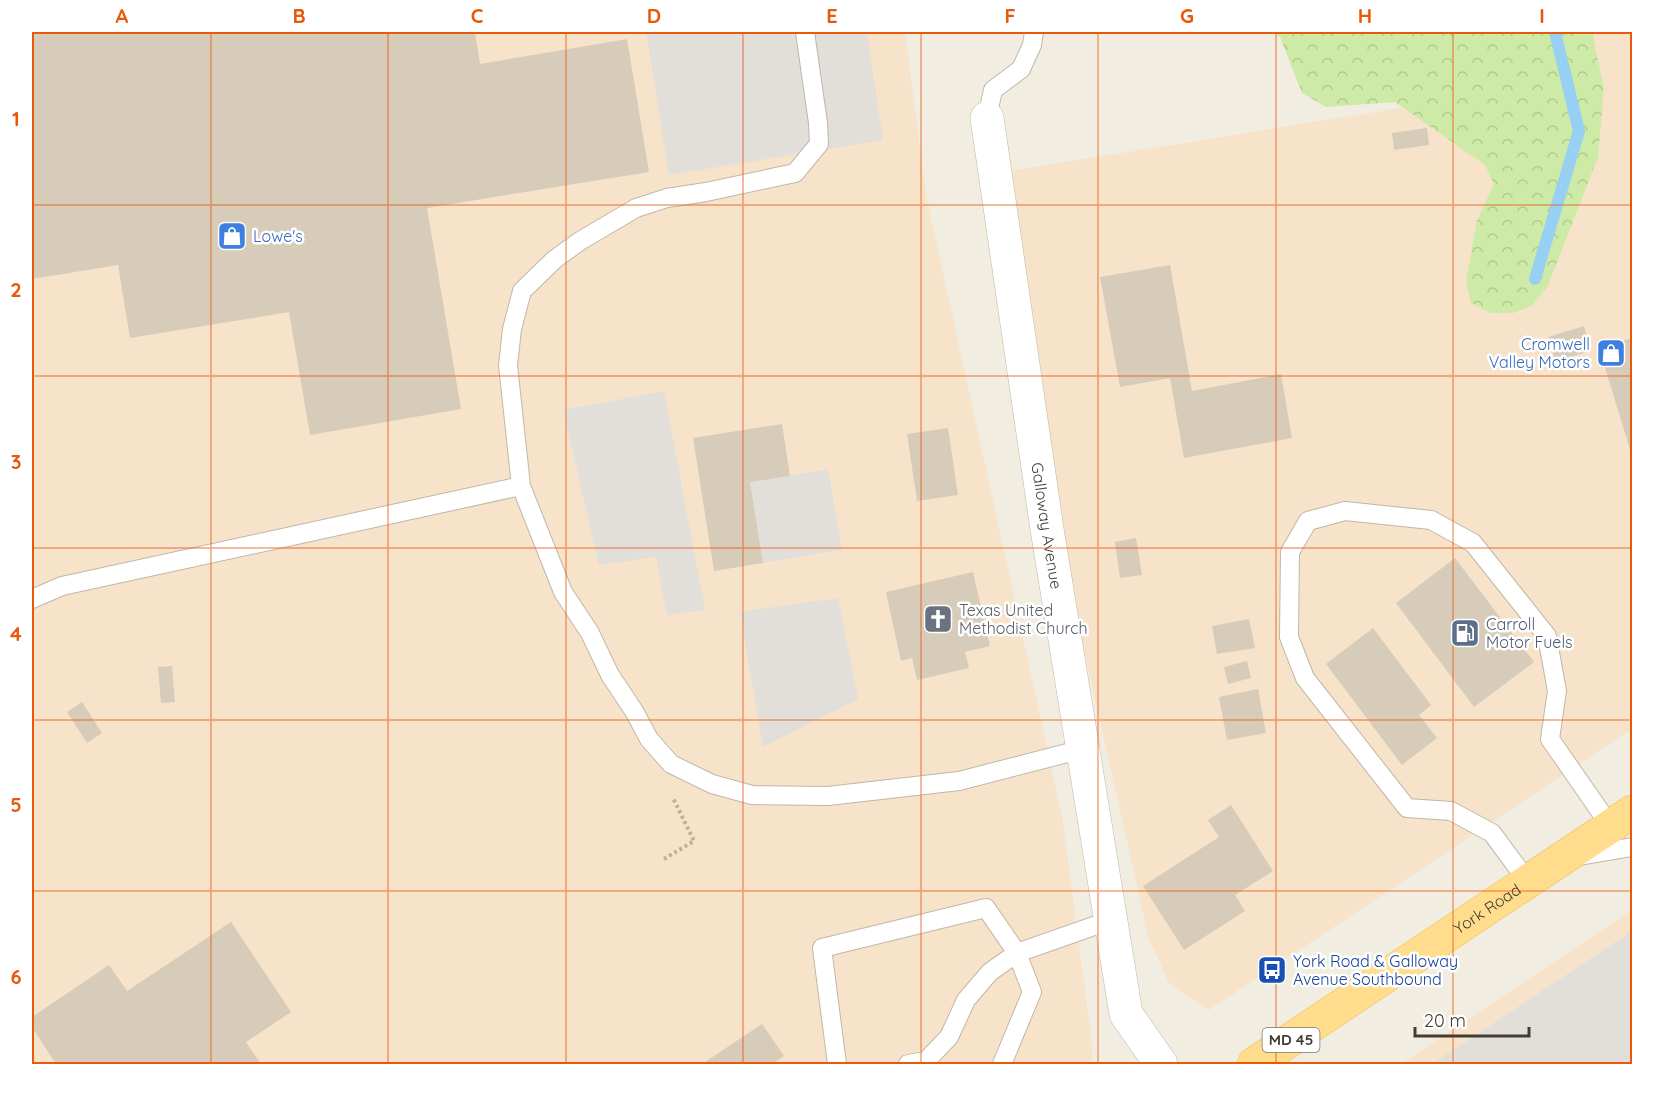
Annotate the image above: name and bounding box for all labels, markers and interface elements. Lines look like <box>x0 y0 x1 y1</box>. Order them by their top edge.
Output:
text: A <box>116 3 129 28</box>
text: B <box>292 3 306 28</box>
text: C <box>471 3 484 28</box>
text: D <box>647 3 661 28</box>
text: E <box>826 3 838 28</box>
text: F <box>1004 3 1016 28</box>
text: G <box>1180 3 1194 28</box>
text: H <box>1358 3 1372 28</box>
text: I <box>1539 3 1545 28</box>
text: 1 <box>12 106 20 131</box>
shop icon: Lowe's <box>216 220 248 252</box>
place label: Lowe's <box>253 226 303 246</box>
text: 2 <box>10 277 22 302</box>
place label: Cromwell Valley Motors <box>1489 334 1590 372</box>
shop icon: Cromwell Valley Motors <box>1595 337 1627 369</box>
text: 3 <box>11 449 21 474</box>
street label: Galloway Avenue <box>1027 461 1067 590</box>
place label: Texas United Methodist Church <box>959 600 1088 638</box>
church icon: Texas United Methodist Church <box>922 603 954 635</box>
place label: Carroll Motor Fuels <box>1486 614 1573 652</box>
fuel station icon: Carroll Motor Fuels <box>1449 617 1481 649</box>
text: 4 <box>10 621 22 646</box>
text: 5 <box>10 792 22 817</box>
street label: York Road <box>1449 879 1524 938</box>
place label: York Road & Galloway Avenue Southbound <box>1293 951 1458 989</box>
bus stop icon: York Road & Galloway Avenue Southbound <box>1256 954 1288 986</box>
text: 6 <box>10 964 22 989</box>
scale bar <box>1415 1000 1529 1038</box>
text: 20 m <box>1424 1009 1466 1032</box>
road number: MD 45 <box>1262 1028 1320 1052</box>

